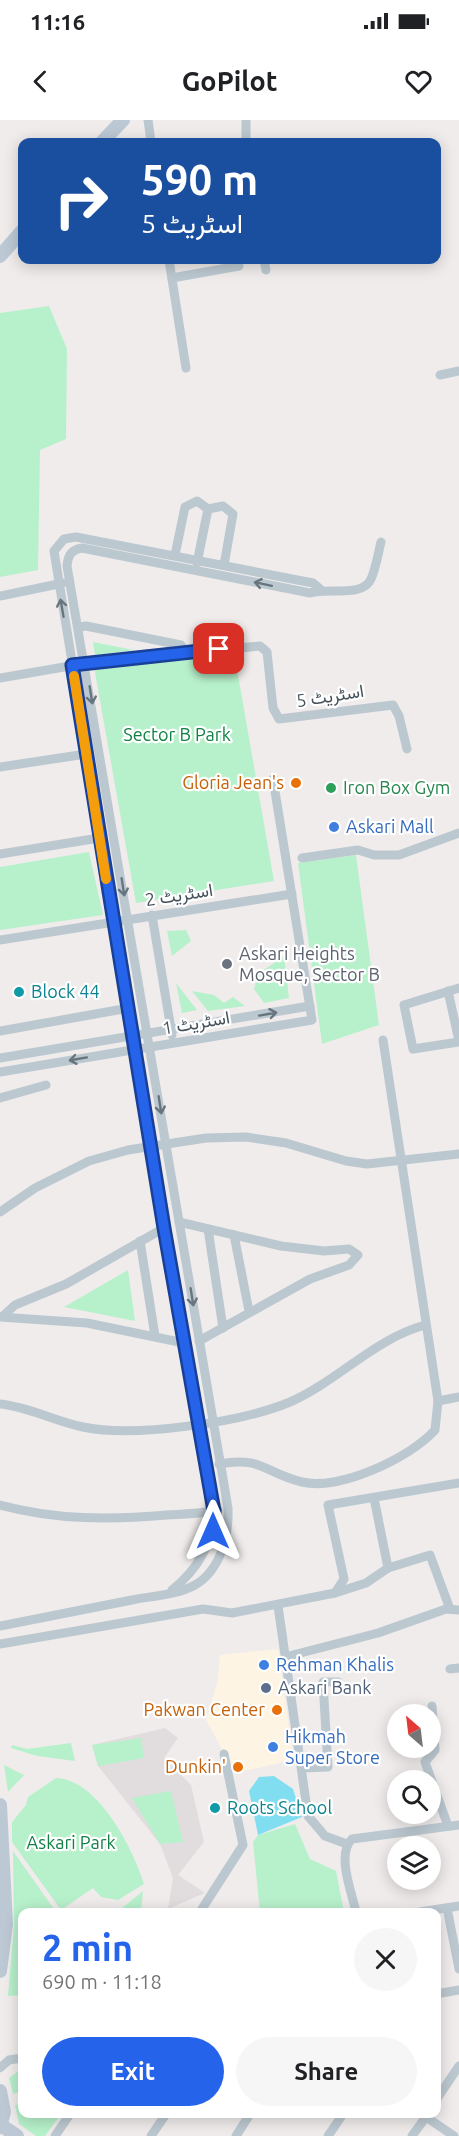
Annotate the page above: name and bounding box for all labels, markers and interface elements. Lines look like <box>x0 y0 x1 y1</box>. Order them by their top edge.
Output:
text: 11:16 <box>30 9 85 34</box>
icon: back <box>24 65 57 98</box>
icon: heart <box>402 65 435 98</box>
text: GoPilot <box>182 66 277 96</box>
text: 590 m <box>141 156 258 203</box>
icon: right <box>42 162 120 240</box>
text: اسٹریٹ 5 <box>141 208 243 238</box>
one-way arrow <box>254 578 273 589</box>
one-way arrow <box>56 598 67 618</box>
pin <box>193 623 244 674</box>
icon: arrive <box>202 632 235 665</box>
street label: اسٹریٹ 5 <box>295 680 365 712</box>
one-way arrow <box>86 684 97 704</box>
park label: Sector B Park <box>123 724 231 744</box>
place label: Gloria Jean's <box>182 772 284 792</box>
marker: Gloria Jean's <box>289 776 303 790</box>
place label: Iron Box Gym <box>343 777 450 797</box>
marker: Iron Box Gym <box>324 781 338 795</box>
place label: Askari Mall <box>346 816 434 836</box>
marker: Askari Mall <box>327 820 341 834</box>
one-way arrow <box>118 877 129 896</box>
street label: اسٹریٹ 2 <box>144 879 214 911</box>
place label: Askari Heights Mosque, Sector B <box>239 943 380 984</box>
marker: Askari Heights Mosque, Sector B <box>220 957 234 971</box>
place label: Block 44 <box>31 981 100 1001</box>
marker: Block 44 <box>12 985 26 999</box>
street label: اسٹریٹ 1 <box>161 1006 231 1040</box>
one-way arrow <box>257 1008 277 1019</box>
one-way arrow <box>69 1054 89 1065</box>
one-way arrow <box>154 1095 165 1114</box>
one-way arrow <box>187 1287 198 1307</box>
position arrow <box>181 1499 245 1563</box>
place label: Rehman Khalis <box>276 1654 394 1674</box>
marker: Rehman Khalis <box>257 1658 271 1672</box>
place label: Askari Bank <box>278 1677 371 1697</box>
marker: Askari Bank <box>259 1681 273 1695</box>
place label: Pakwan Center <box>143 1699 265 1719</box>
marker: Pakwan Center <box>270 1703 284 1717</box>
north arrow <box>387 1704 441 1758</box>
map controls <box>387 1704 441 1890</box>
place label: Hikmah Super Store <box>285 1726 380 1767</box>
marker: Hikmah Super Store <box>266 1740 280 1754</box>
place label: Dunkin' <box>165 1756 226 1776</box>
marker: Dunkin' <box>231 1760 245 1774</box>
button: search <box>387 1770 441 1824</box>
place label: Roots School <box>227 1797 332 1817</box>
marker: Roots School <box>208 1801 222 1815</box>
park label: Askari Park <box>26 1832 116 1852</box>
button: layers <box>387 1836 441 1890</box>
text: 2 min <box>42 1927 133 1968</box>
button: close <box>354 1928 417 1991</box>
text: 690 m · 11:18 <box>42 1970 162 1993</box>
button: Exit <box>42 2037 224 2106</box>
button: Share <box>236 2037 417 2106</box>

